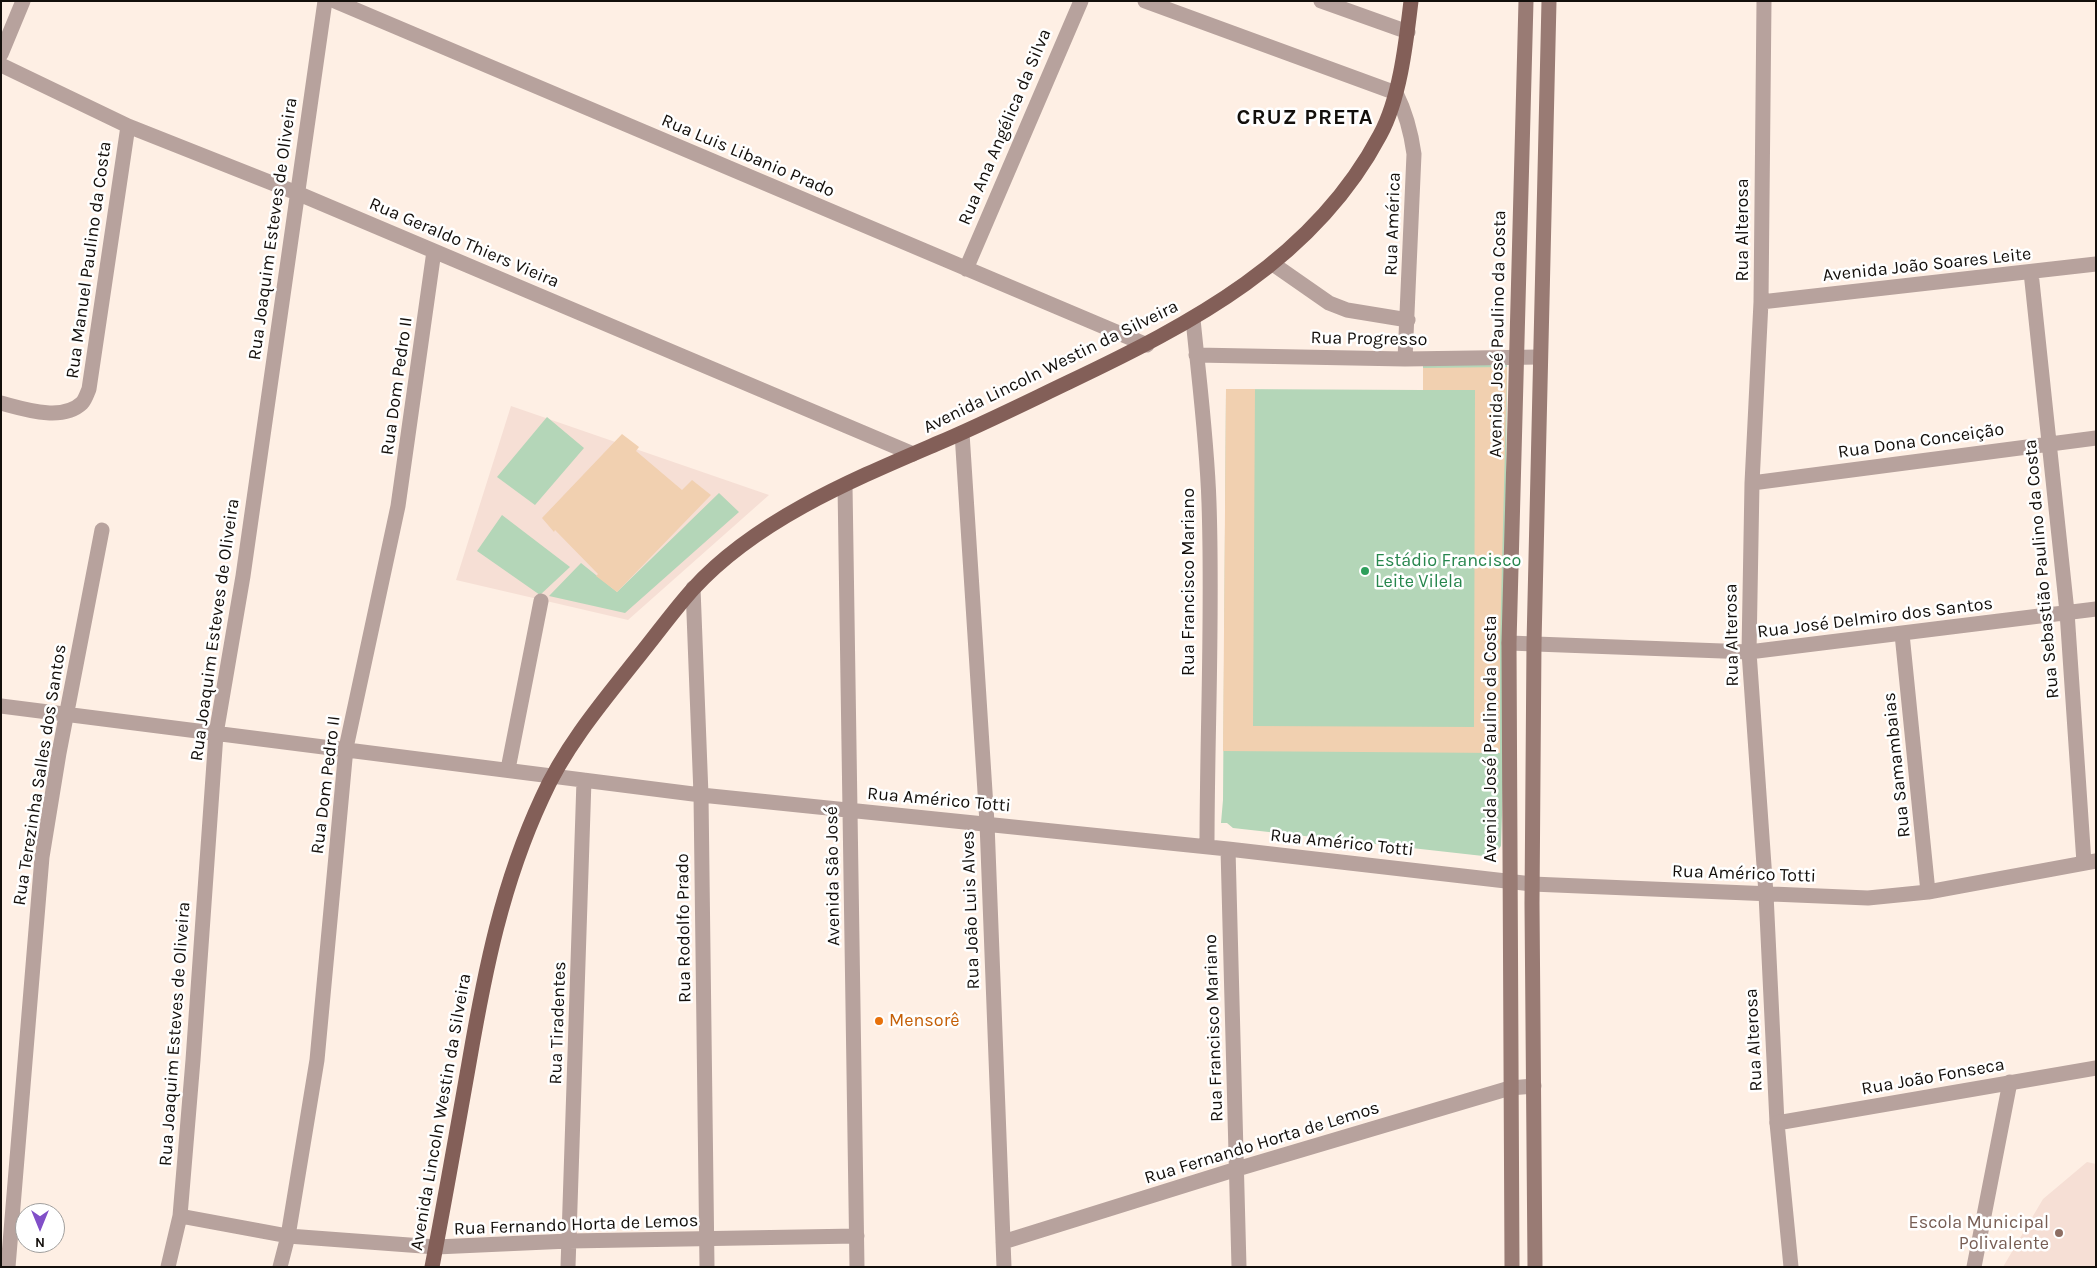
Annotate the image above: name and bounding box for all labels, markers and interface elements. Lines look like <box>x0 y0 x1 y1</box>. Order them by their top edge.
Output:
street label: Rua Ana Angélica da Silva <box>954 26 1056 228</box>
street label: Rua Joaquim Esteves de Oliveira <box>244 96 302 362</box>
district label: CRUZ PRETA <box>1235 105 1375 131</box>
street label: Rua Luis Libanio Prado <box>658 110 838 202</box>
street label: Rua Manuel Paulino da Costa <box>62 140 116 380</box>
street label: Rua América <box>1380 172 1406 276</box>
street label: Rua Alterosa <box>1732 178 1754 282</box>
street label: Rua Geraldo Thiers Vieira <box>366 193 562 293</box>
street label: Avenida José Paulino da Costa <box>1485 210 1511 458</box>
street label: Avenida João Soares Leite <box>1822 243 2032 287</box>
street label: Avenida Lincoln Westin da Silveira <box>920 296 1182 438</box>
street label: Rua Dom Pedro II <box>377 315 417 457</box>
street label: Rua Progresso <box>1310 327 1428 351</box>
street label: Rua Dona Conceição <box>1837 419 2005 463</box>
street label: Rua Sebastião Paulino da Costa <box>2020 438 2064 700</box>
street label: Rua Francisco Mariano <box>1178 488 1200 676</box>
street label: Rua Joaquim Esteves de Oliveira <box>186 497 244 763</box>
place label: Estádio Francisco Leite Vilela <box>1375 550 1521 592</box>
marker: Estádio Francisco Leite Vilela <box>1359 565 1371 577</box>
street label: Rua Alterosa <box>1720 583 1744 687</box>
street label: Rua José Delmiro dos Santos <box>1756 593 1994 643</box>
street label: Avenida José Paulino da Costa <box>1480 615 1502 863</box>
street label: Rua Terezinha Salles dos Santos <box>9 643 71 907</box>
street label: Rua Samambaias <box>1879 691 1915 839</box>
street label: Rua Dom Pedro II <box>307 714 345 856</box>
street label: Rua Américo Totti <box>866 783 1012 817</box>
street label: Avenida São José <box>821 806 845 946</box>
street label: Rua Américo Totti <box>1269 825 1415 861</box>
street label: Rua João Luis Alves <box>957 830 985 990</box>
street label: Rua Rodolfo Prado <box>672 853 696 1003</box>
street label: Rua Américo Totti <box>1672 861 1816 887</box>
street label: Rua Joaquim Esteves de Oliveira <box>155 901 195 1167</box>
street label: Rua Francisco Mariano <box>1200 934 1228 1122</box>
street label: Rua Tiradentes <box>545 961 571 1085</box>
street label: Avenida Lincoln Westin da Silveira <box>406 972 476 1252</box>
street label: Rua Alterosa <box>1741 988 1767 1092</box>
place label: Mensorê <box>889 1010 959 1032</box>
marker: Mensorê <box>873 1015 885 1027</box>
street label: Rua João Fonseca <box>1860 1054 2006 1100</box>
street label: Rua Fernando Horta de Lemos <box>1142 1097 1382 1189</box>
north arrow <box>15 1203 65 1253</box>
street label: Rua Fernando Horta de Lemos <box>453 1210 699 1240</box>
place label: Escola Municipal Polivalente <box>1909 1212 2049 1254</box>
marker: Escola Municipal Polivalente <box>2053 1227 2065 1239</box>
text: N <box>35 1234 45 1251</box>

